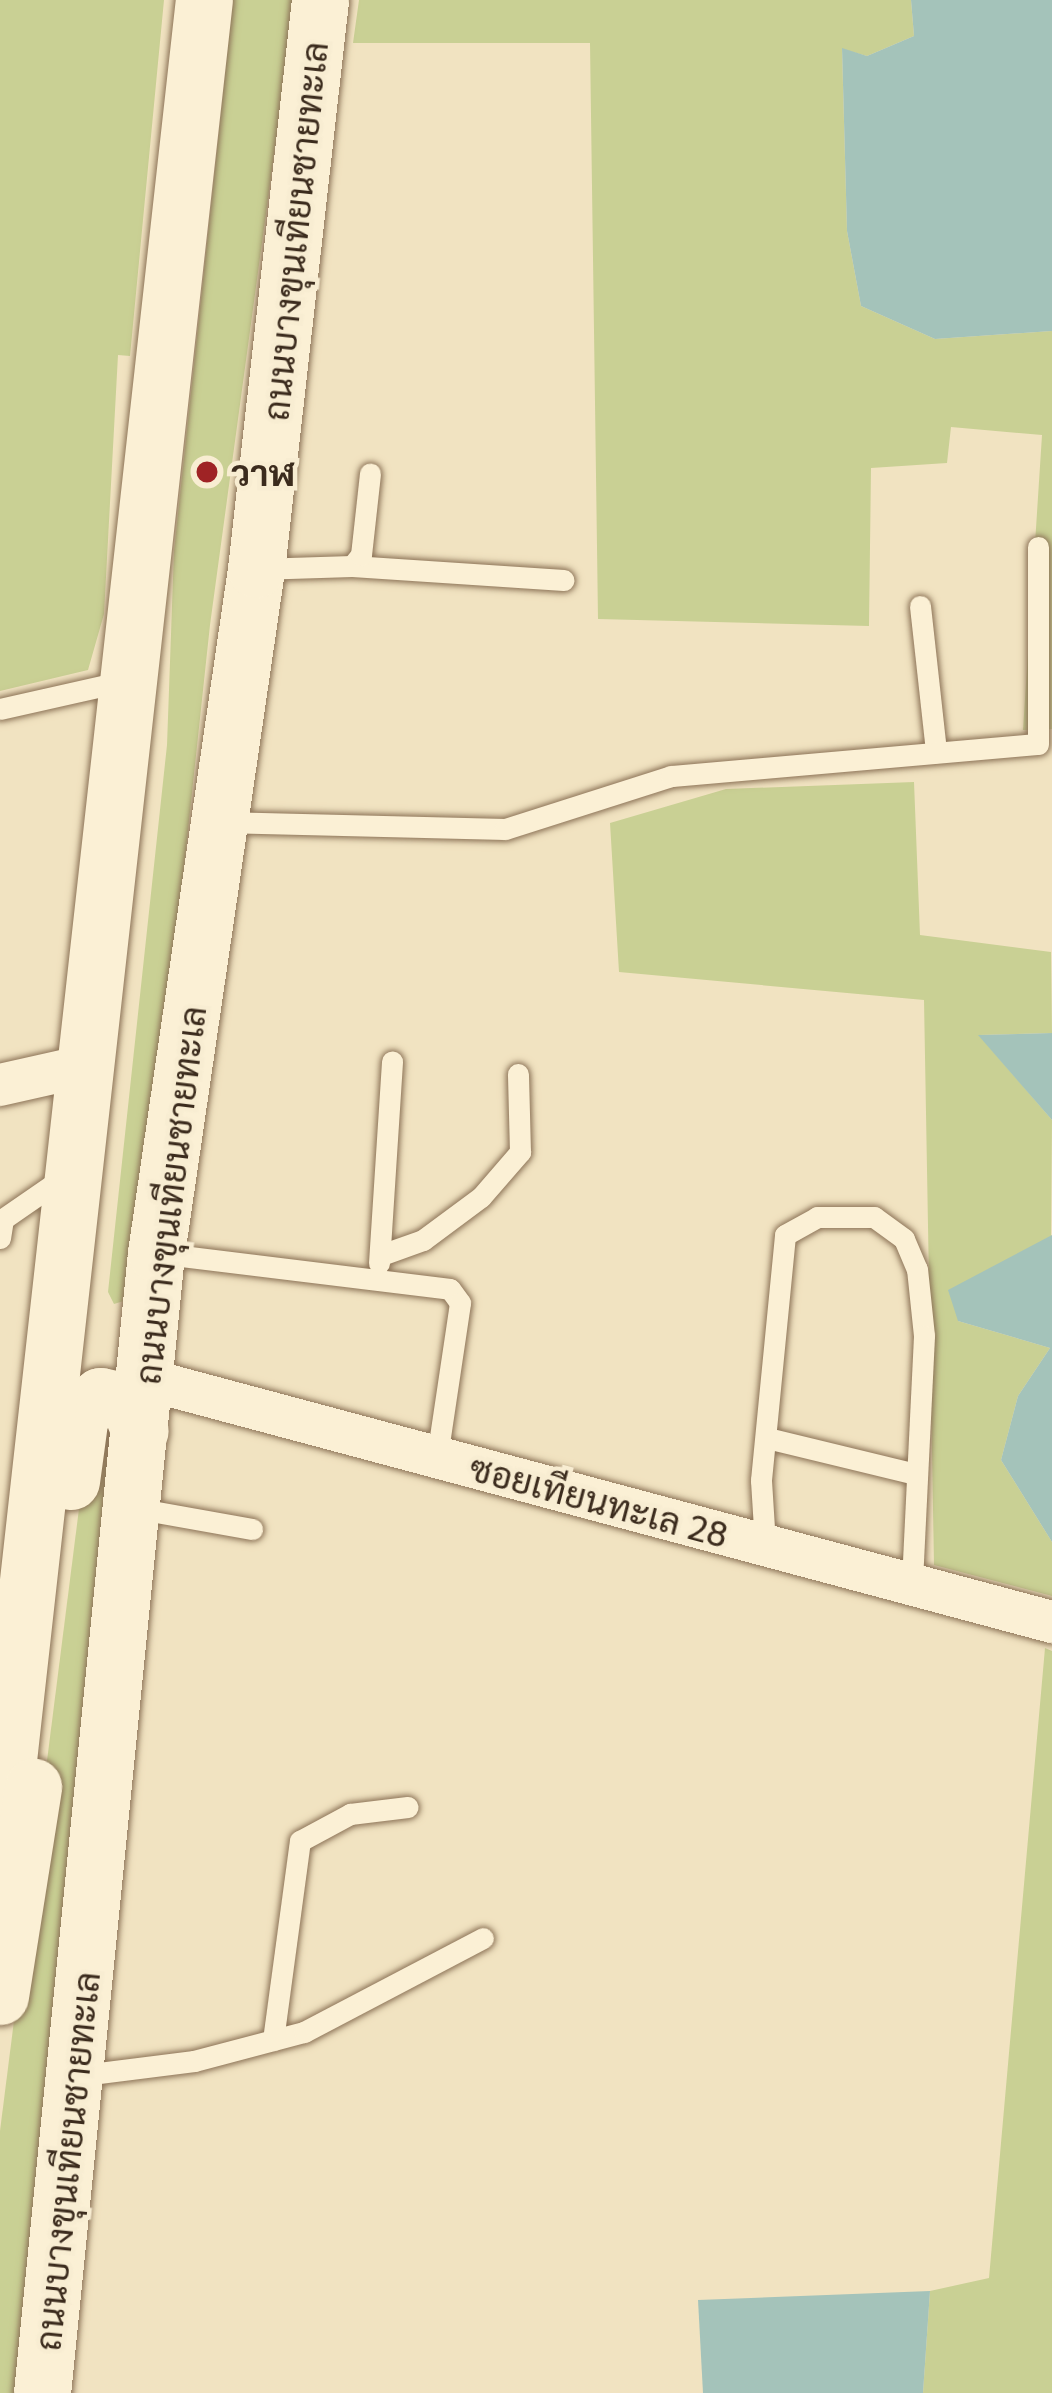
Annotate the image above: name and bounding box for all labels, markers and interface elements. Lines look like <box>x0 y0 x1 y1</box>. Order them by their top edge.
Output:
street label: ถนนบางขุนเทียนชายทะเล <box>253 39 335 423</box>
place label: วาฬ <box>231 450 295 494</box>
marker: วาฬ <box>194 459 220 485</box>
street label: ถนนบางขุนเทียนชายทะเล <box>124 1003 214 1387</box>
street label: ซอยเทียนทะเล 28 <box>465 1445 733 1555</box>
street label: ถนนบางขุนเทียนชายทะเล <box>25 1969 107 2353</box>

